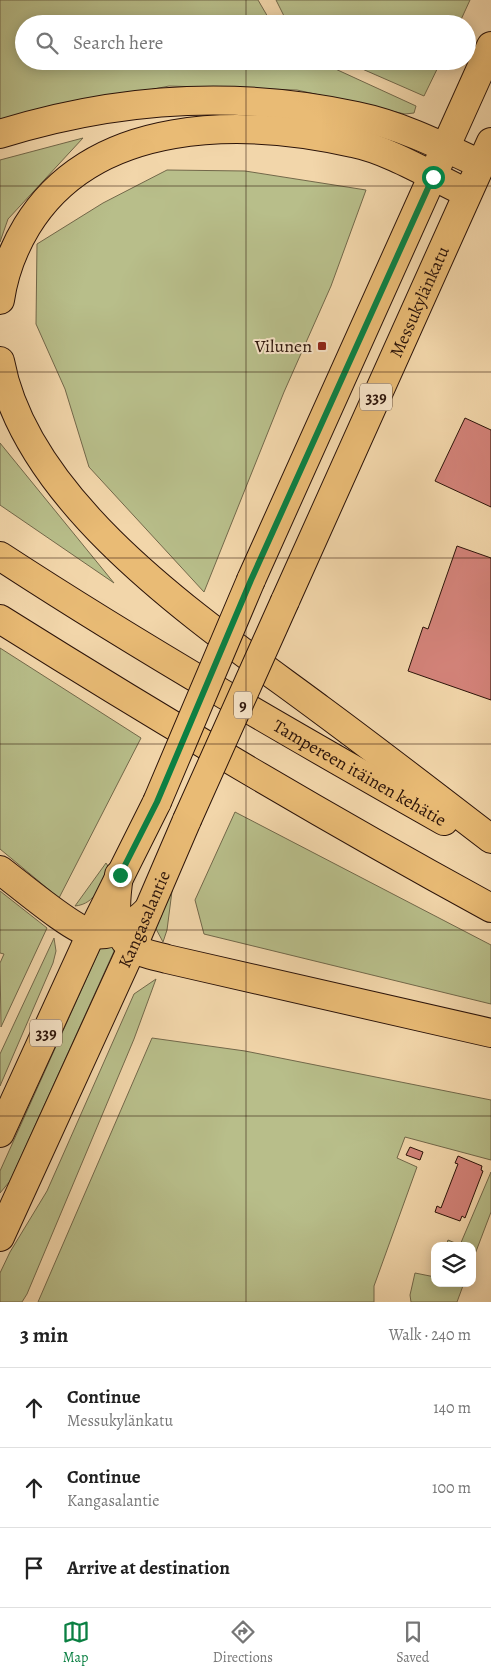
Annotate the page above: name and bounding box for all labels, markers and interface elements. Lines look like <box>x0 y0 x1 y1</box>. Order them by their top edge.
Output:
search box <box>15 15 476 70</box>
icon: search <box>33 29 61 57</box>
text: Search here <box>73 30 163 56</box>
route start <box>422 166 445 189</box>
street label: Messukylänkatu <box>384 242 455 361</box>
place label: Vilunen <box>254 334 312 358</box>
marker: Vilunen <box>316 340 328 352</box>
road number: 339 <box>360 384 392 411</box>
road number: 9 <box>234 692 252 718</box>
street label: Tampereen itäinen kehätie <box>269 714 451 832</box>
route end <box>109 864 132 887</box>
street label: Kangasalantie <box>112 867 176 972</box>
road number: 339 <box>30 1020 62 1046</box>
map controls <box>431 1242 476 1287</box>
button: layers <box>431 1242 476 1287</box>
text: 3 min <box>20 1321 68 1349</box>
text: Walk · 240 m <box>389 1324 471 1346</box>
text: Continue <box>67 1384 141 1410</box>
icon: ahead <box>20 1394 48 1422</box>
text: 140 m <box>433 1397 471 1419</box>
text: Messukylänkatu <box>67 1410 173 1432</box>
text: Continue <box>67 1464 141 1490</box>
icon: ahead <box>20 1474 48 1502</box>
text: 100 m <box>432 1477 471 1499</box>
text: Kangasalantie <box>67 1490 159 1512</box>
icon: arrive <box>20 1554 48 1582</box>
text: Arrive at destination <box>67 1555 230 1581</box>
tab: Map <box>62 1618 90 1667</box>
tab: Directions <box>213 1618 273 1667</box>
tab: Saved <box>396 1618 429 1667</box>

